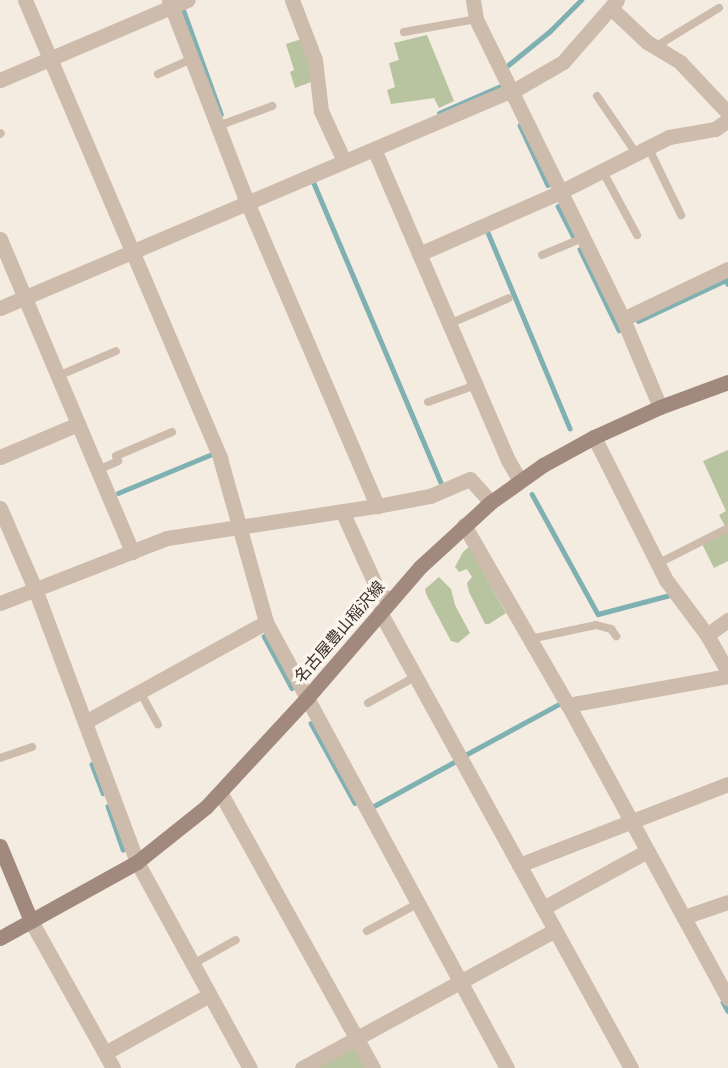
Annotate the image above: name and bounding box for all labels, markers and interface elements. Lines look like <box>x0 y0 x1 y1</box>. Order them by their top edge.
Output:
street label: 名古屋豊山稲沢線 <box>291 577 389 687</box>

